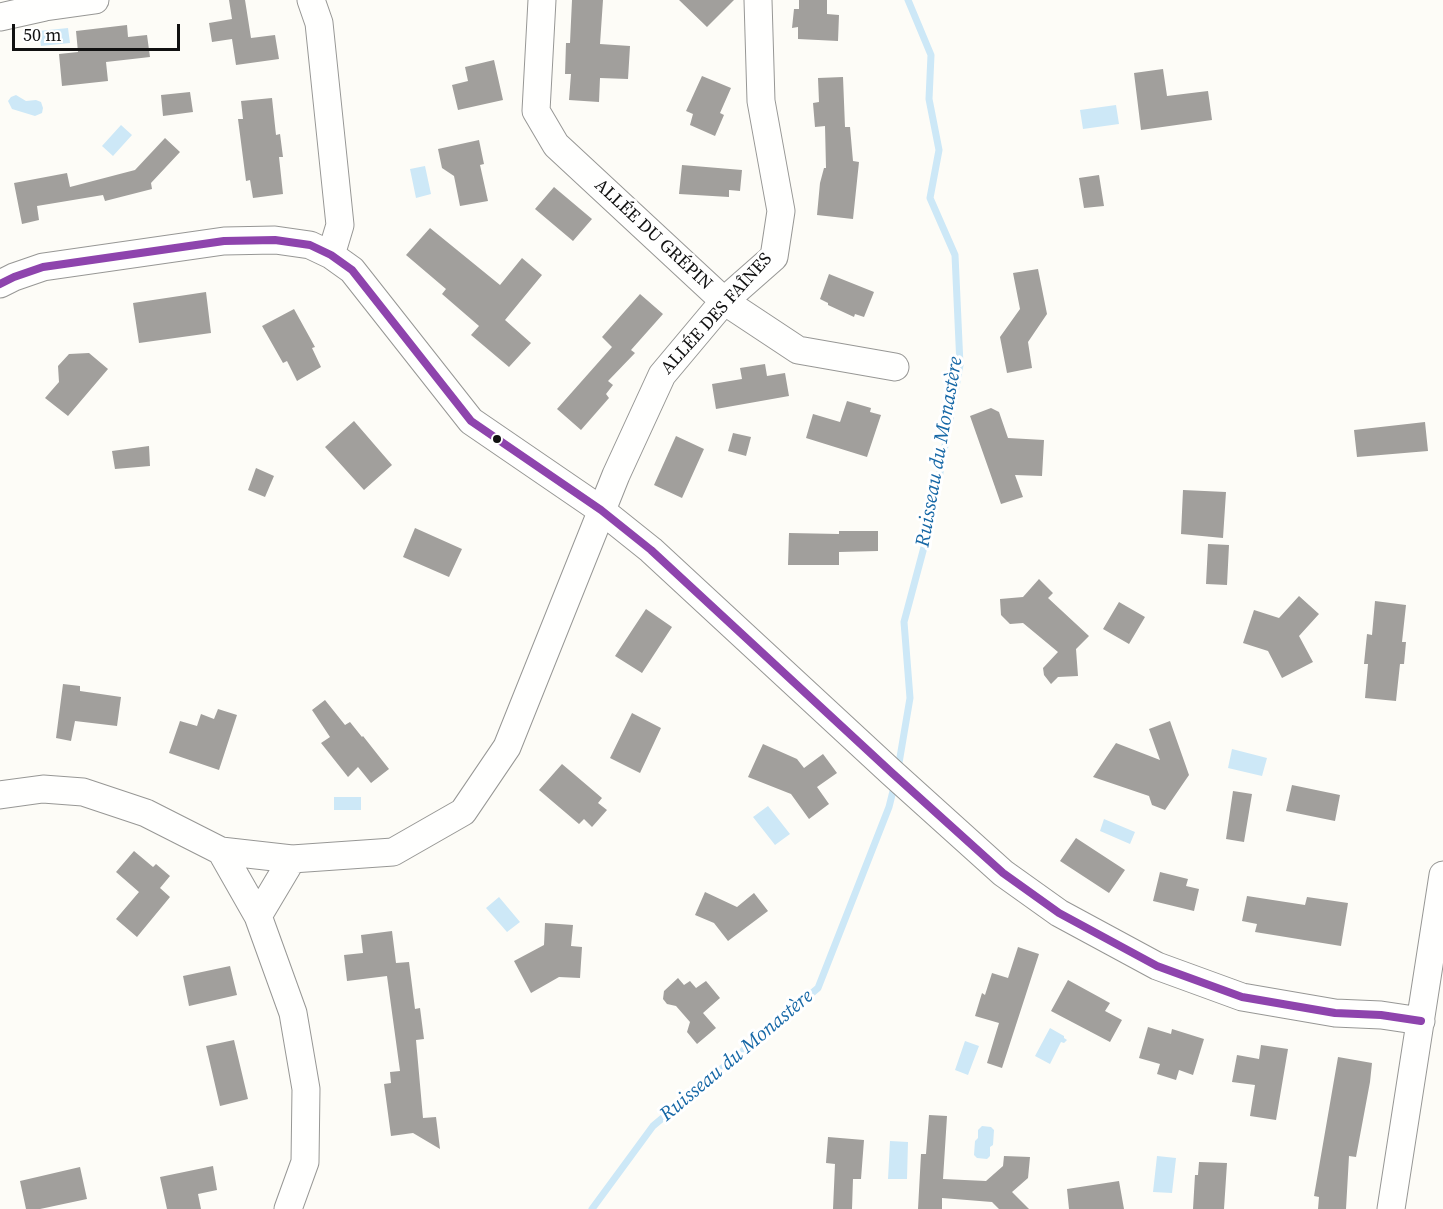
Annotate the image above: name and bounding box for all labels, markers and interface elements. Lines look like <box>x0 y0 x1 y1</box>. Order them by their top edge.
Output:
scale bar <box>15 12 183 50</box>
text: 50 m <box>23 22 61 47</box>
street label: ALLÉE DU GRÉPIN <box>590 175 716 295</box>
street label: ALLÉE DES FAÎNES <box>657 249 777 379</box>
water label: Ruisseau du Monastère <box>911 355 969 549</box>
unlabelled marker <box>491 433 503 445</box>
water label: Ruisseau du Monastère <box>656 985 818 1127</box>

